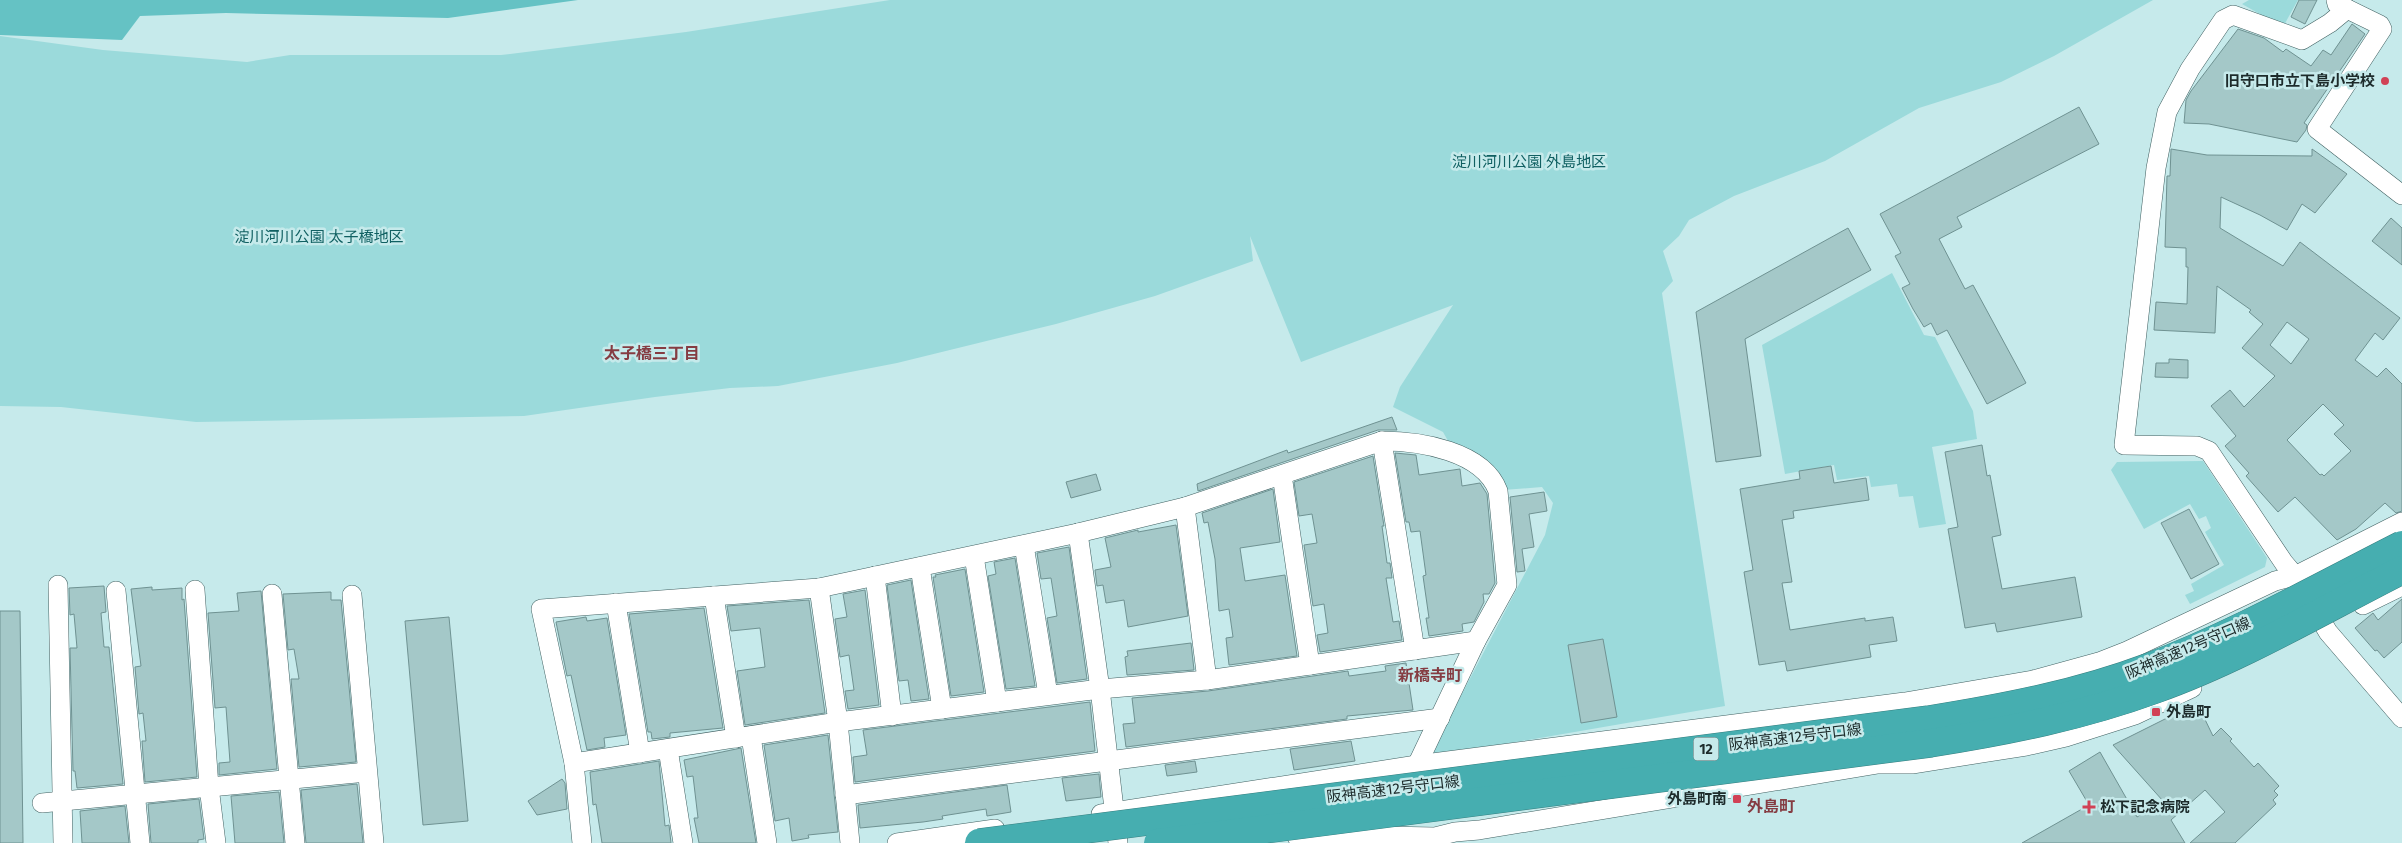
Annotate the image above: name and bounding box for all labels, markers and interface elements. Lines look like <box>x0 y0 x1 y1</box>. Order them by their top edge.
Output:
place label: 旧守口市立下島小学校 <box>2225 72 2375 90</box>
marker: 旧守口市立下島小学校 <box>2379 75 2391 87</box>
park label: 淀川河川公園 外島地区 <box>1452 153 1606 171</box>
park label: 淀川河川公園 太子橋地区 <box>235 228 403 246</box>
district label: 太子橋三丁目 <box>604 344 700 363</box>
street label: 阪神高速12号守口線 <box>2123 614 2253 682</box>
district label: 新橋寺町 <box>1398 666 1462 685</box>
place label: 外島町 <box>2166 703 2211 721</box>
marker: 外島町 <box>2150 706 2162 718</box>
street label: 阪神高速12号守口線 <box>1727 720 1863 754</box>
road number: 12 <box>1694 738 1718 761</box>
street label: 阪神高速12号守口線 <box>1325 772 1461 806</box>
place label: 外島町南 <box>1667 790 1727 808</box>
marker: 外島町南 <box>1731 793 1743 805</box>
district label: 外島町 <box>1747 797 1795 816</box>
place label: 松下記念病院 <box>2100 798 2190 816</box>
marker: 松下記念病院 <box>2082 800 2096 814</box>

